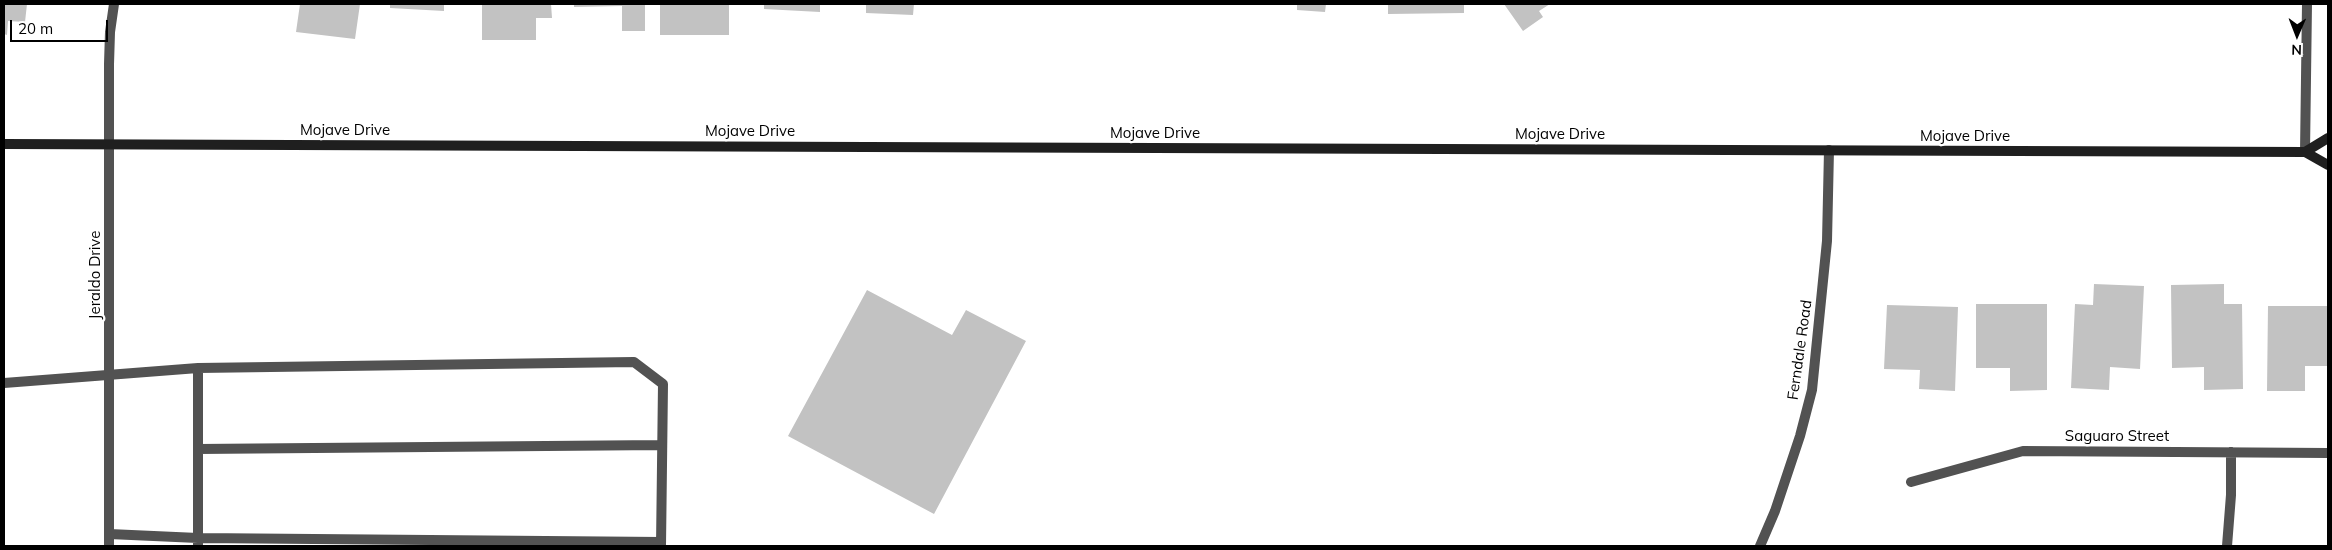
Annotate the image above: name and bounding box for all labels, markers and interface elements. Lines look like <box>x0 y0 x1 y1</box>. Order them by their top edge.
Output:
scale bar <box>12 10 110 42</box>
north arrow <box>2272 10 2322 60</box>
text: 20 m <box>18 19 53 38</box>
text: N <box>2291 41 2302 59</box>
street label: Mojave Drive <box>300 121 390 139</box>
street label: Mojave Drive <box>705 122 795 140</box>
street label: Mojave Drive <box>1110 124 1200 142</box>
street label: Mojave Drive <box>1515 125 1605 143</box>
street label: Mojave Drive <box>1920 127 2010 145</box>
street label: Jeraldo Drive <box>86 231 104 319</box>
street label: Ferndale Road <box>1784 299 1816 401</box>
street label: Saguaro Street <box>2065 427 2169 445</box>

